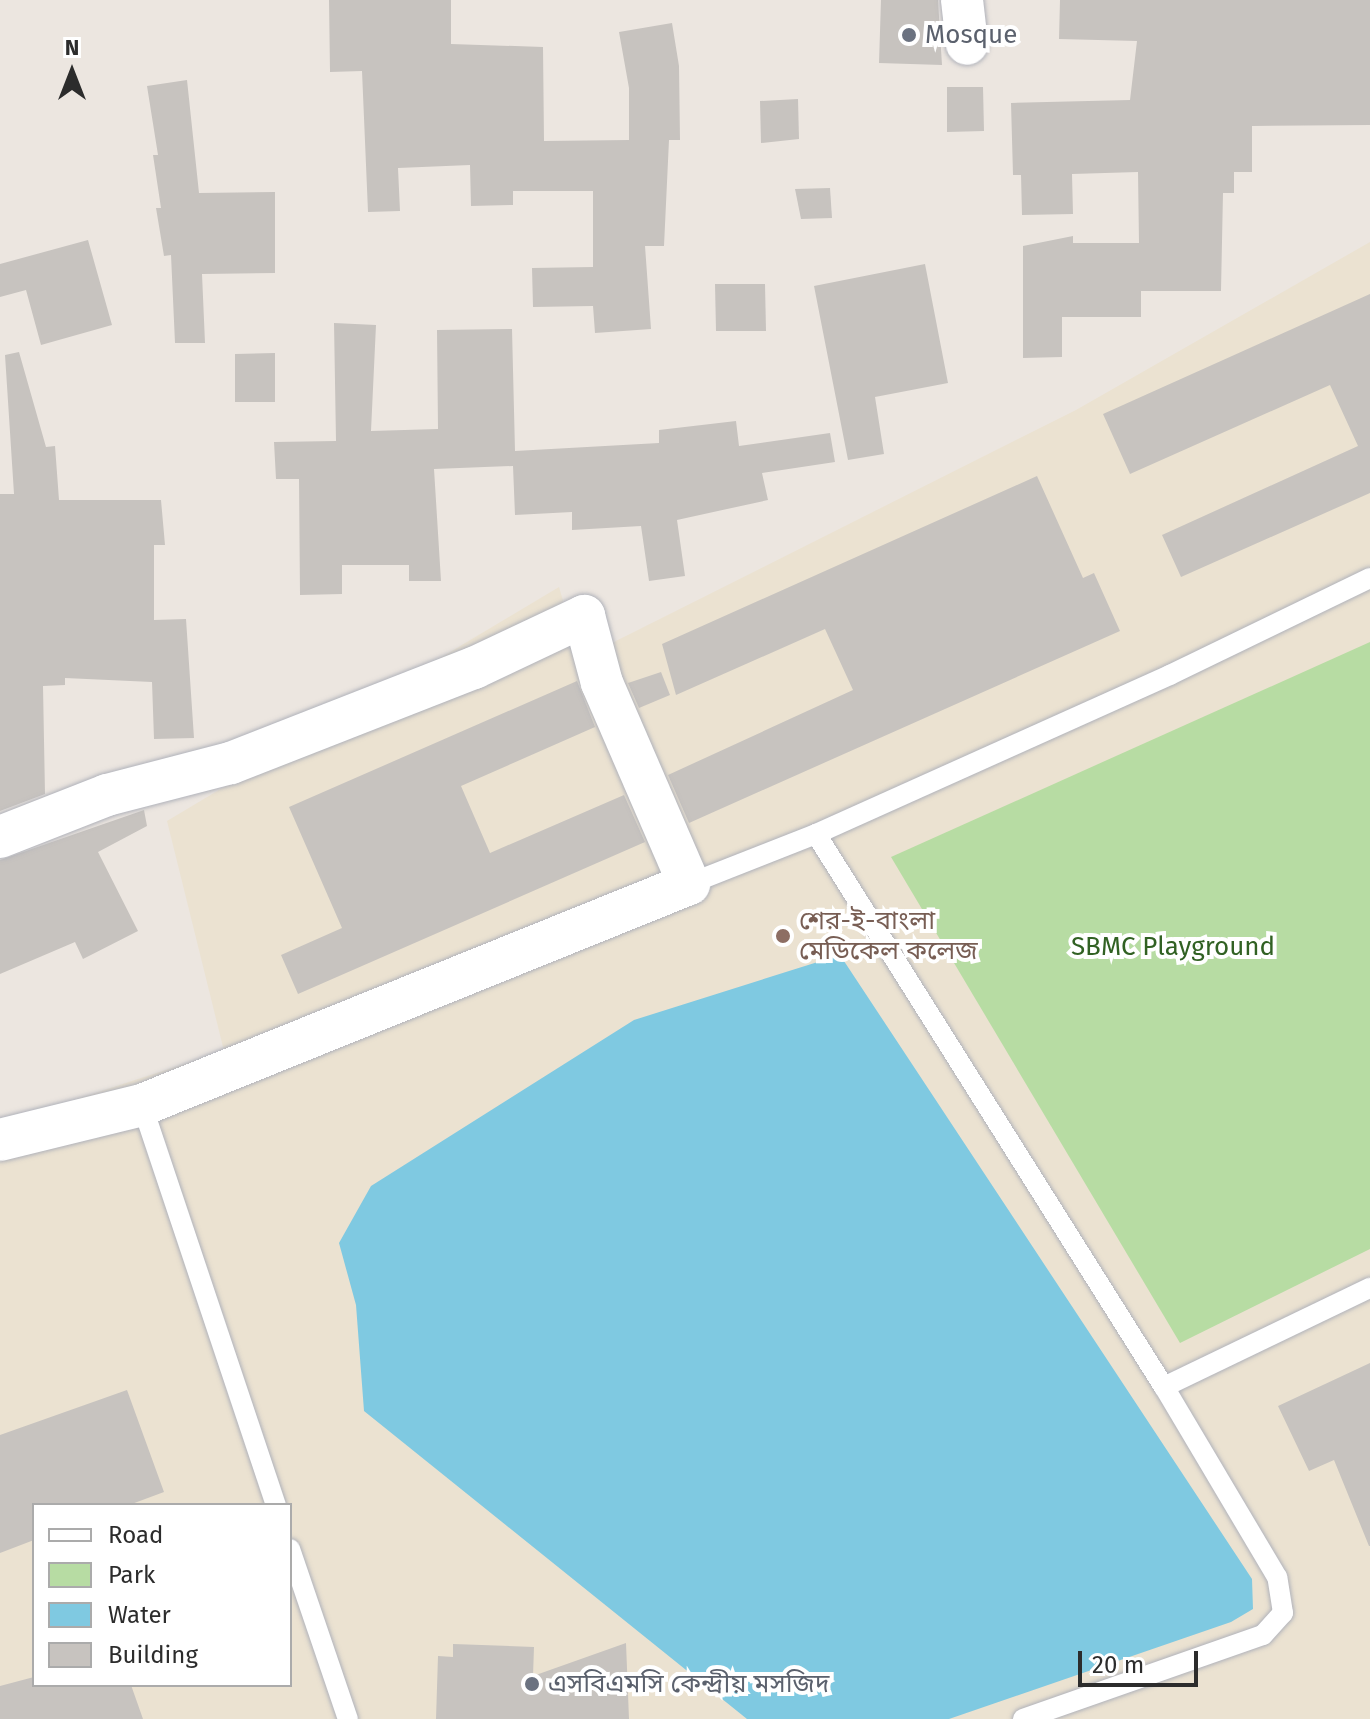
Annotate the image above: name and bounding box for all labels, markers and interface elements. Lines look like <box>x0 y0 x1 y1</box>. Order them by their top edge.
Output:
place label: Mosque <box>925 19 1017 51</box>
marker: Mosque <box>900 26 918 44</box>
north arrow <box>32 32 112 112</box>
text: N <box>65 34 79 61</box>
place label: শের-ই-বাংলা মেডিকেল কলেজ <box>799 905 978 966</box>
marker: শের-ই-বাংলা মেডিকেল কলেজ <box>774 927 792 945</box>
park label: SBMC Playground <box>1071 931 1275 963</box>
legend <box>32 1503 292 1687</box>
text: Road <box>108 1521 163 1549</box>
text: Park <box>108 1561 155 1589</box>
text: Water <box>108 1601 171 1629</box>
scale bar <box>1082 1635 1202 1685</box>
text: Building <box>108 1641 198 1669</box>
text: 20 m <box>1092 1651 1144 1679</box>
place label: এসবিএমসি কেন্দ্রীয় মসজিদ <box>548 1668 829 1700</box>
marker: এসবিএমসি কেন্দ্রীয় মসজিদ <box>523 1675 541 1693</box>

